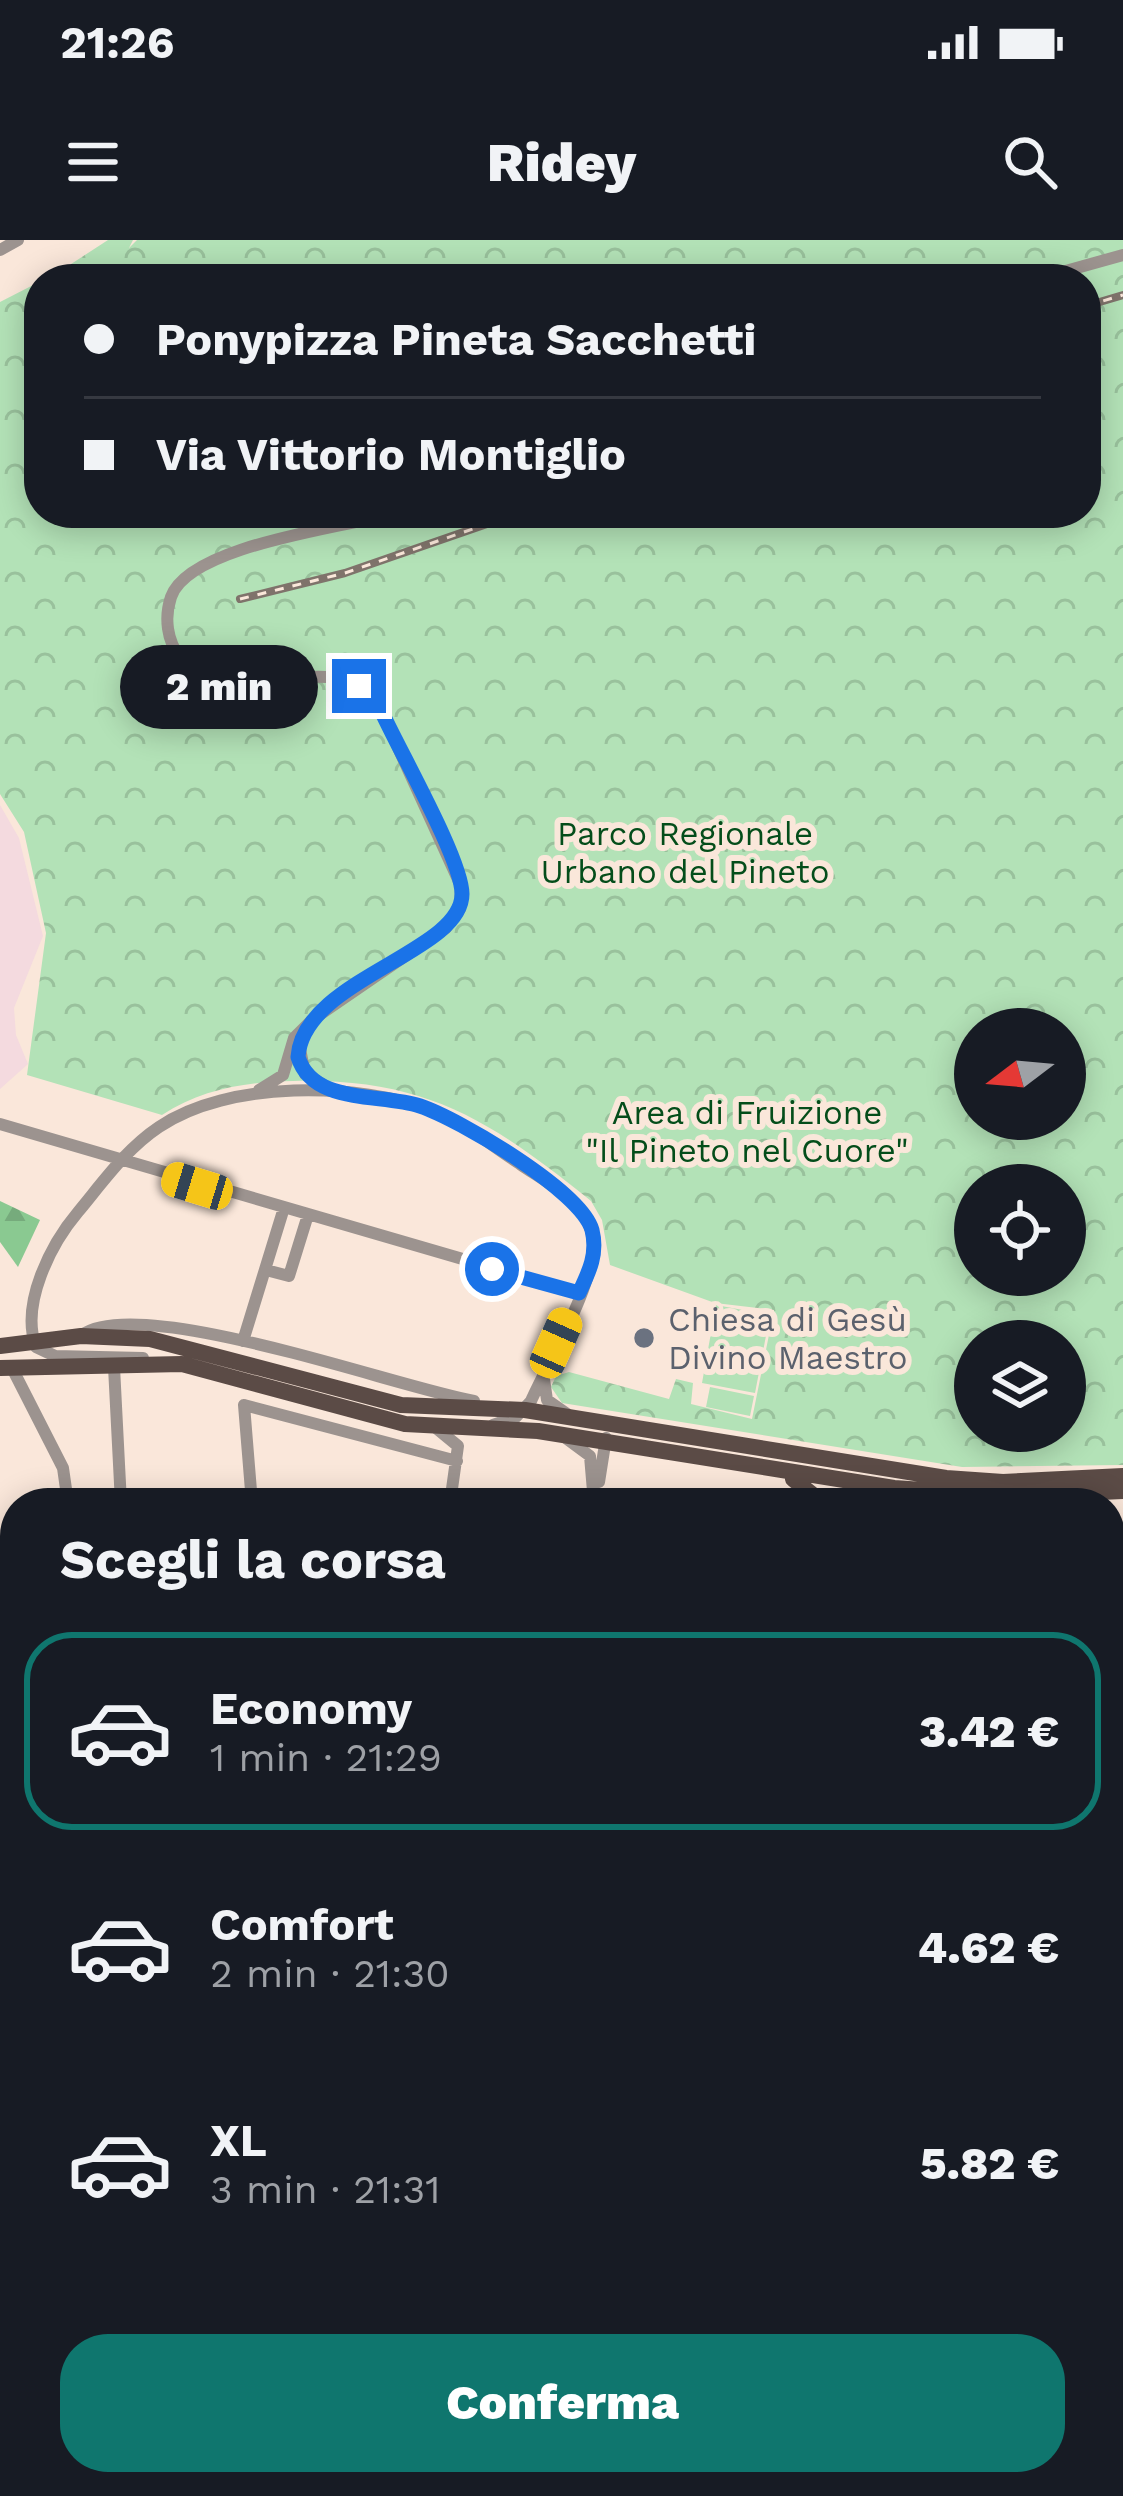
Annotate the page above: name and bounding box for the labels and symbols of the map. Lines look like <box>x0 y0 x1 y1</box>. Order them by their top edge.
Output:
callout: 2 min <box>119 644 317 728</box>
route end <box>332 659 386 713</box>
park label: Parco Regionale Urbano del Pineto <box>541 814 829 891</box>
north arrow <box>954 1008 1086 1140</box>
park label: Area di Fruizione "Il Pineto nel Cuore" <box>585 1093 909 1170</box>
car <box>157 1158 237 1214</box>
route start <box>465 1242 519 1296</box>
place label: Chiesa di Gesù Divino Maestro <box>668 1300 907 1377</box>
car <box>525 1303 587 1383</box>
marker: Chiesa di Gesù Divino Maestro <box>631 1325 657 1351</box>

